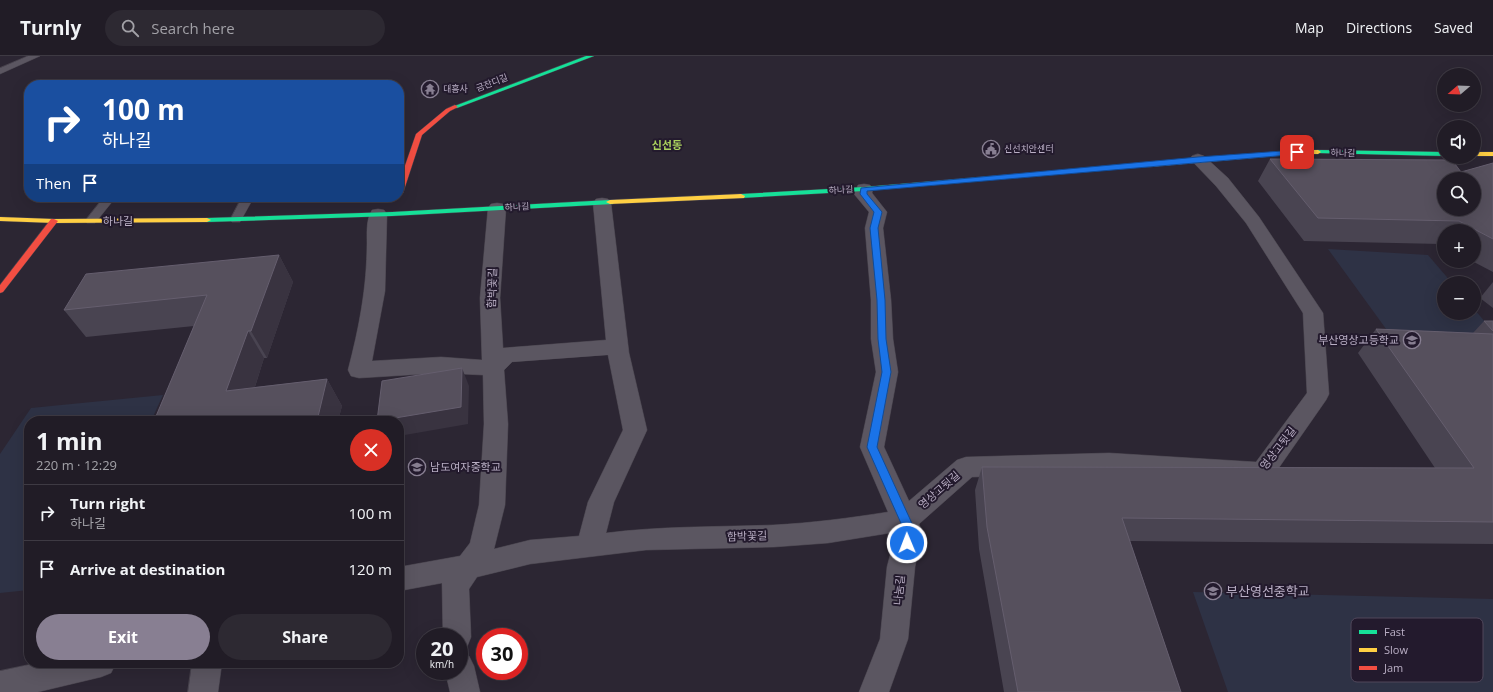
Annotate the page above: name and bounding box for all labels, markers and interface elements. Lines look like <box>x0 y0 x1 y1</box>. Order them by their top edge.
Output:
search box <box>105 10 385 46</box>
text: Turnly <box>20 15 81 41</box>
icon: search <box>119 17 141 39</box>
text: Search here <box>151 18 235 38</box>
text: Map <box>1295 18 1324 37</box>
text: Directions <box>1346 18 1412 37</box>
text: Saved <box>1434 18 1473 37</box>
north arrow <box>1437 68 1481 112</box>
map controls <box>1437 68 1481 320</box>
street label: 금잔디길 <box>474 71 510 95</box>
temple icon: 대흥사 <box>420 79 440 99</box>
place label: 대흥사 <box>443 82 468 95</box>
text: 100 m <box>102 90 185 128</box>
icon: right <box>36 96 88 148</box>
button: sound <box>1437 120 1481 164</box>
text: 하나길 <box>102 128 152 152</box>
pin <box>1280 135 1314 169</box>
district label: 신선동 <box>652 137 682 152</box>
public building icon: 신선치안센터 <box>981 139 1001 159</box>
icon: arrive <box>1286 141 1308 163</box>
place label: 신선치안센터 <box>1004 142 1054 155</box>
street label: 하나길 <box>1330 146 1356 159</box>
icon: arrive <box>79 172 101 194</box>
button: search <box>1437 172 1481 216</box>
text: Then <box>36 173 71 193</box>
street label: 하나길 <box>828 182 854 197</box>
street label: 하나길 <box>504 199 530 214</box>
street label: 하나길 <box>103 213 133 228</box>
button: + <box>1437 224 1481 268</box>
street label: 함박꽃길 <box>483 267 500 308</box>
button: − <box>1437 276 1481 320</box>
school or university icon: 부산영상고등학교 <box>1402 330 1422 350</box>
place label: 부산영상고등학교 <box>1318 332 1399 347</box>
street label: 영상고뒷길 <box>1256 423 1299 472</box>
text: 1 min <box>36 424 103 457</box>
button: close <box>350 429 392 471</box>
text: 220 m · 12:29 <box>36 456 117 474</box>
school or university icon: 남도여자중학교 <box>407 457 427 477</box>
place label: 남도여자중학교 <box>430 459 501 474</box>
street label: 영상고뒷길 <box>915 467 963 512</box>
text: Turn right <box>70 493 145 513</box>
icon: right <box>36 502 58 524</box>
text: 100 m <box>348 503 392 523</box>
text: 하나길 <box>70 514 106 532</box>
position arrow <box>886 522 928 564</box>
street label: 함박꽃길 <box>726 527 767 544</box>
icon: arrive <box>36 558 58 580</box>
text: Arrive at destination <box>70 559 225 579</box>
text: 120 m <box>348 559 392 579</box>
street label: 나눔길 <box>889 574 908 606</box>
school or university icon: 부산영선중학교 <box>1203 581 1223 601</box>
place label: 부산영선중학교 <box>1226 582 1310 600</box>
button: Exit <box>36 614 210 660</box>
button: Share <box>218 614 392 660</box>
legend <box>1351 618 1483 682</box>
text: Fast <box>1384 624 1405 639</box>
speed limit sign: 30 <box>476 628 528 680</box>
text: 20 <box>431 635 453 662</box>
text: Slow <box>1384 642 1408 657</box>
text: km/h <box>430 657 454 671</box>
text: Jam <box>1383 660 1403 675</box>

